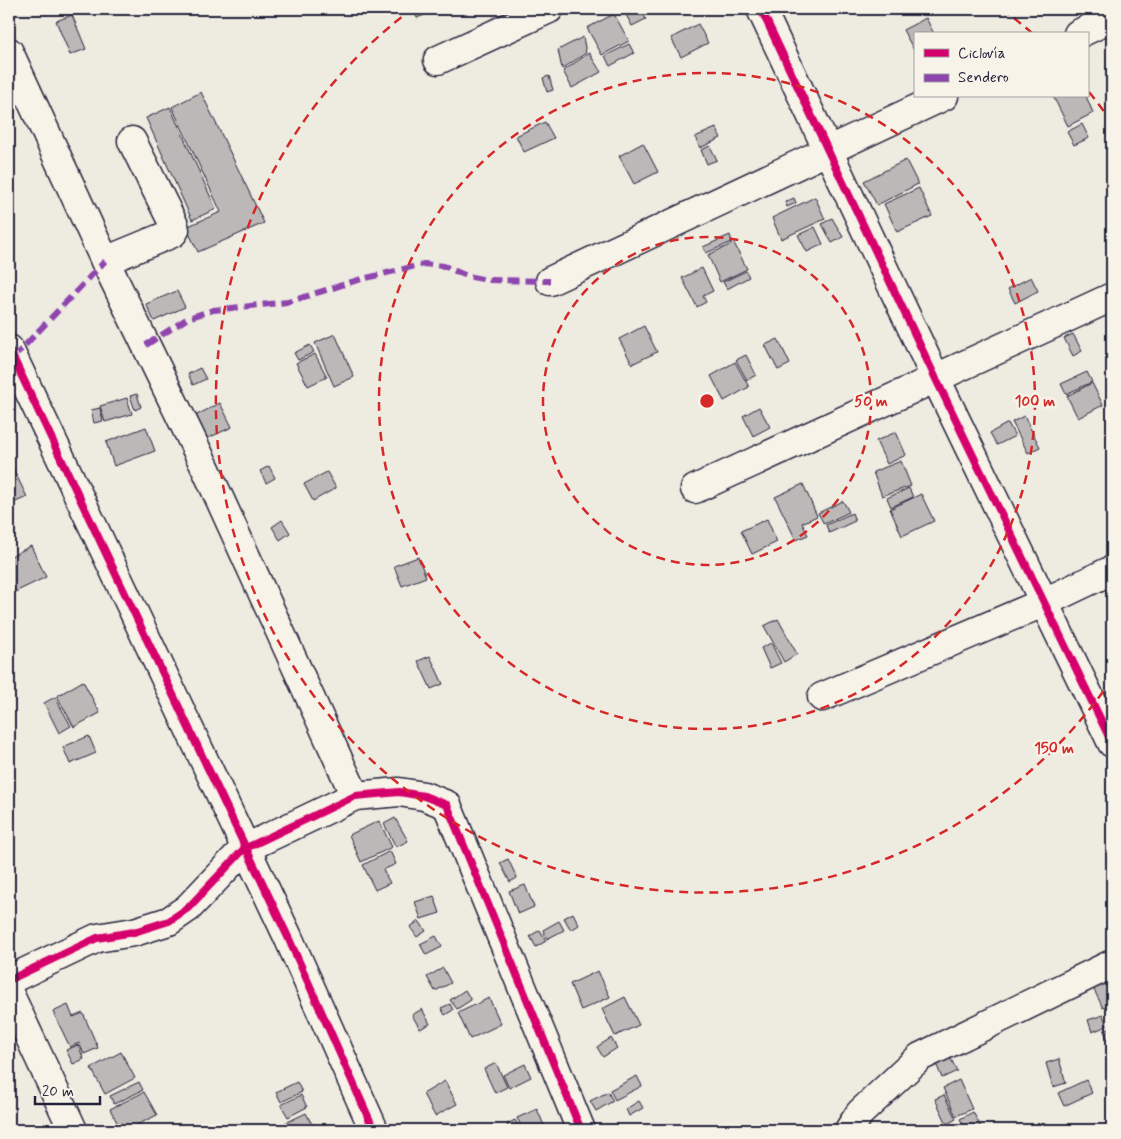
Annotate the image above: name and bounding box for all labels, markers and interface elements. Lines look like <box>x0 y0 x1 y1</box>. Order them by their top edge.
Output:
legend <box>914 32 1088 98</box>
text: Ciclovía <box>958 44 1006 64</box>
text: Sendero <box>958 68 1009 88</box>
centre of rings <box>698 392 716 410</box>
text: 50 m <box>854 392 888 412</box>
text: 100 m <box>1015 392 1055 412</box>
text: 150 m <box>1034 739 1074 759</box>
scale bar <box>35 1074 100 1106</box>
text: 20 m <box>42 1082 74 1102</box>

